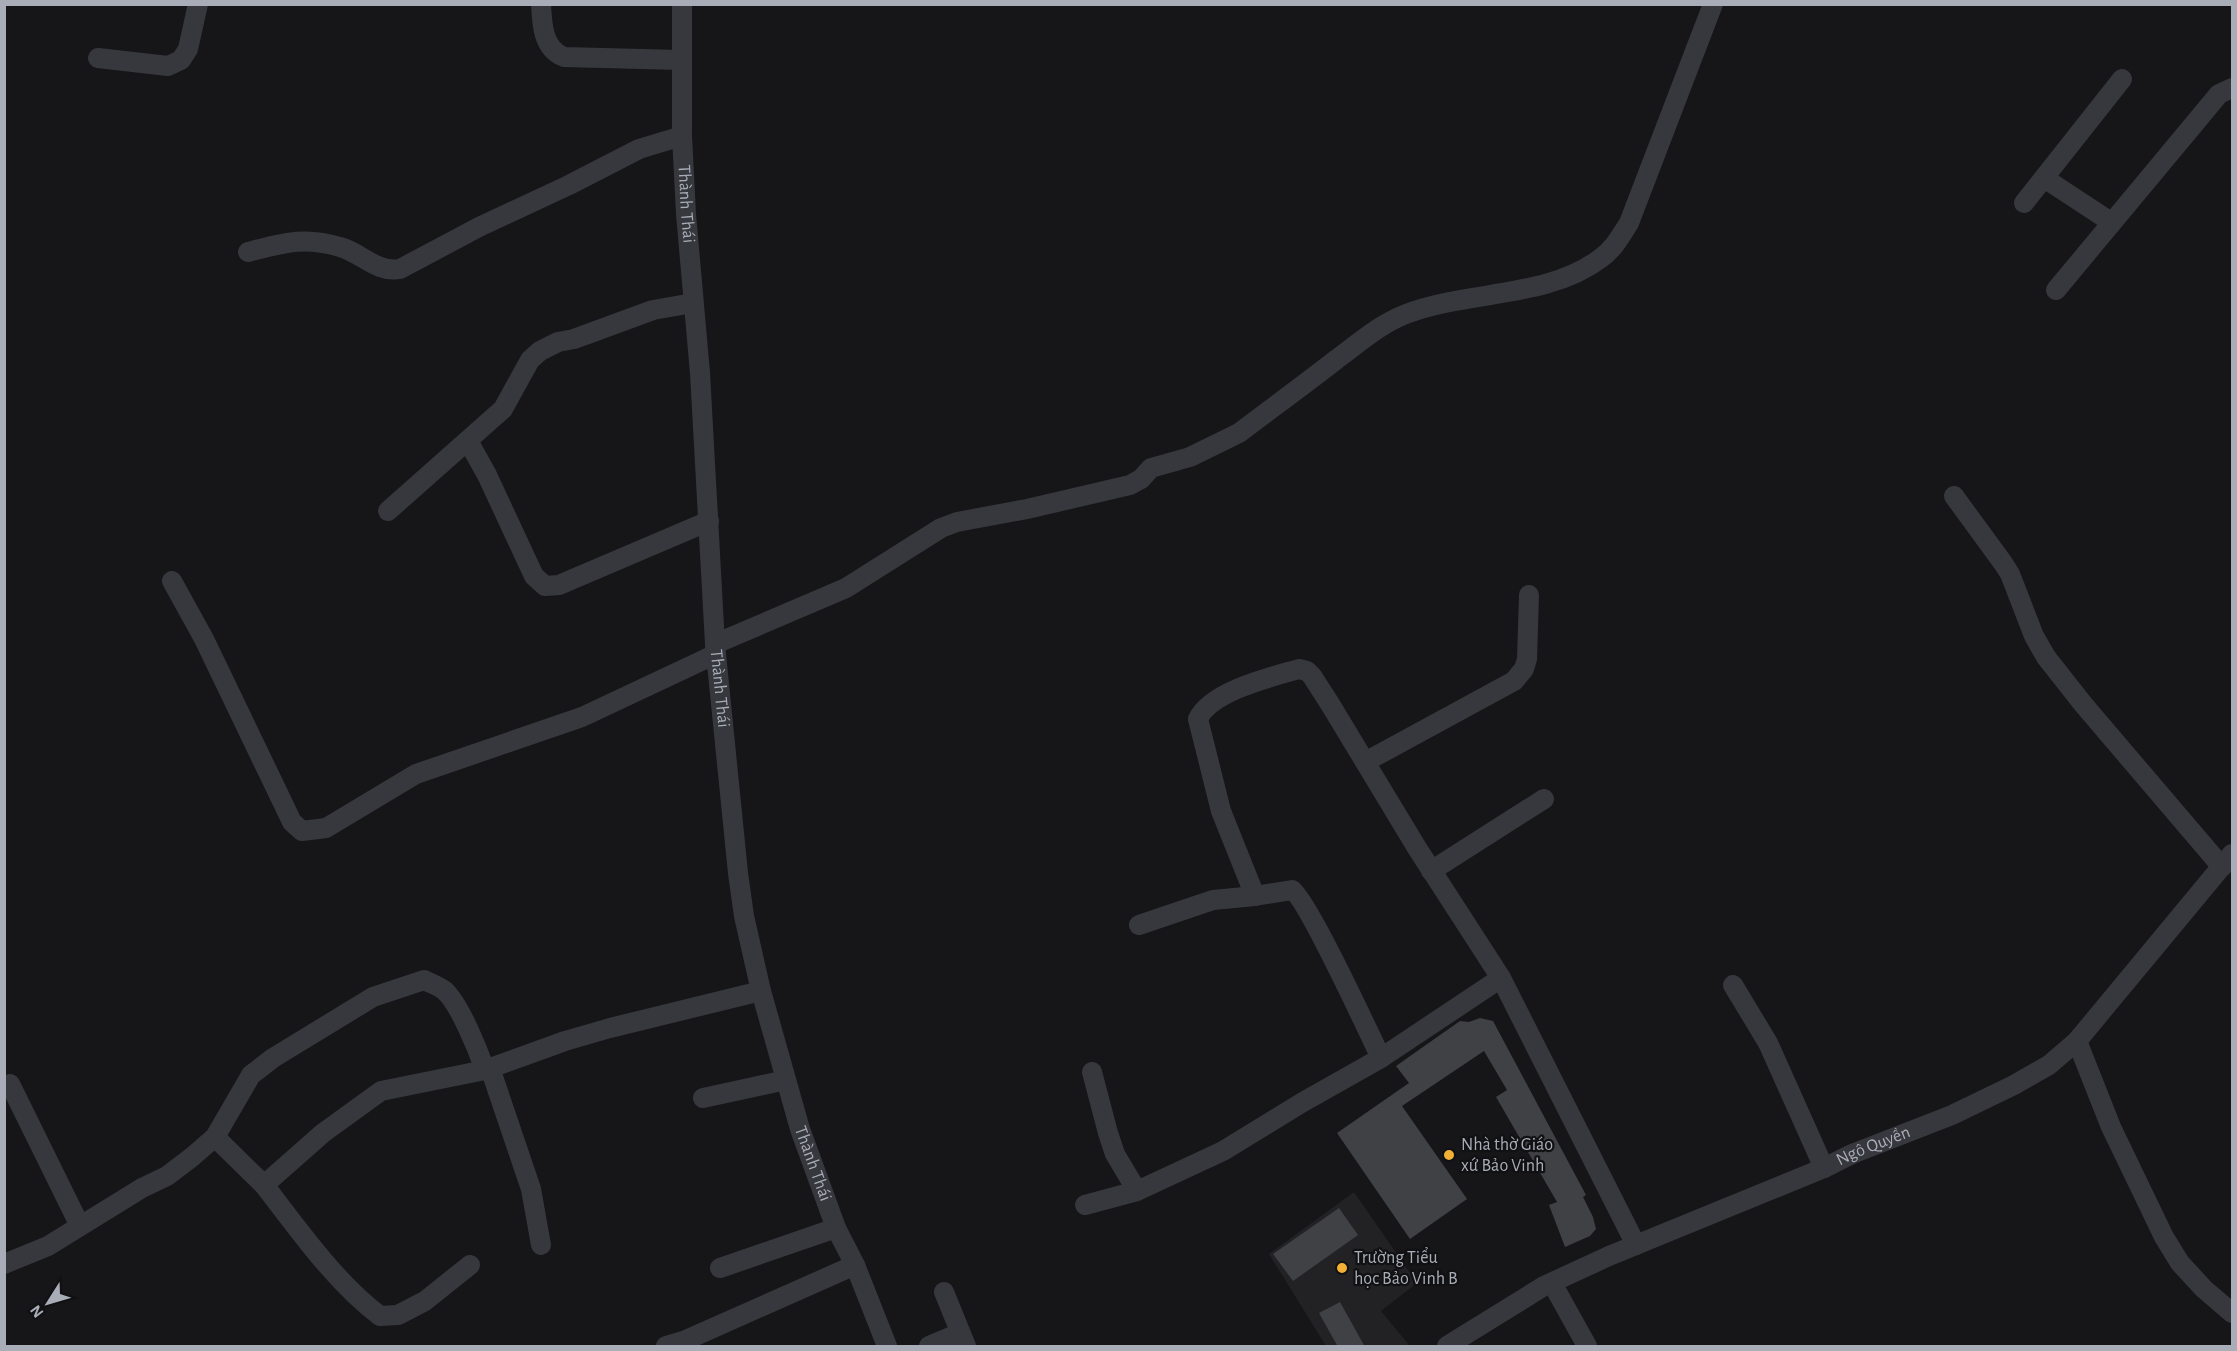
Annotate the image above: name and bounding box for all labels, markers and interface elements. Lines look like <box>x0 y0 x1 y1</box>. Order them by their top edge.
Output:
street label: Thành Thái <box>674 164 698 244</box>
street label: Thành Thái <box>707 649 732 729</box>
street label: Ngô Quyền <box>1833 1123 1913 1169</box>
street label: Thành Thái <box>791 1124 835 1204</box>
place label: Nhà thờ Giáo xứ Bảo Vinh <box>1461 1136 1553 1175</box>
marker: Nhà thờ Giáo xứ Bảo Vinh <box>1442 1148 1456 1162</box>
place label: Trường Tiểu học Bảo Vinh B <box>1354 1247 1458 1288</box>
marker: Trường Tiểu học Bảo Vinh B <box>1335 1261 1349 1275</box>
north arrow <box>18 1273 78 1333</box>
text: N <box>27 1302 47 1321</box>

